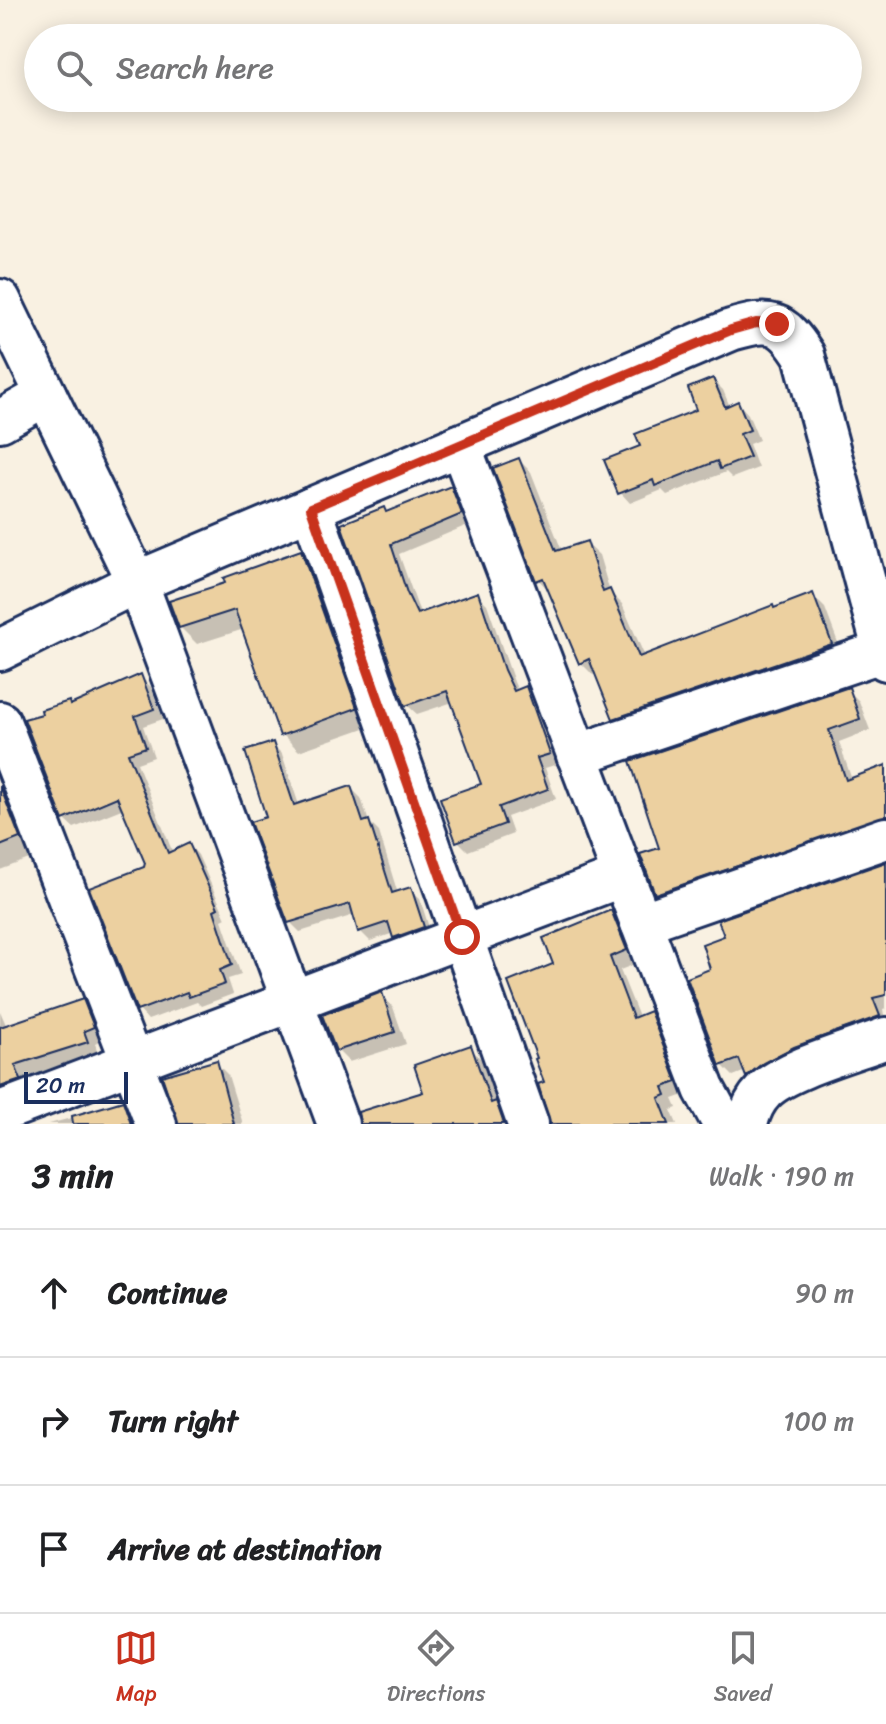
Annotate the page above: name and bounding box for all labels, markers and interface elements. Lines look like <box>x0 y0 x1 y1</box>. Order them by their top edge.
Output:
search box <box>24 24 862 112</box>
text: Search here <box>116 41 274 95</box>
icon: search <box>52 46 96 90</box>
route end <box>759 306 795 342</box>
route start <box>444 919 480 955</box>
text: 20 m <box>36 1066 85 1105</box>
scale bar <box>24 1068 128 1104</box>
text: 3 min <box>32 1146 113 1206</box>
text: Walk · 190 m <box>709 1153 854 1199</box>
text: Continue <box>108 1266 227 1320</box>
text: 90 m <box>795 1270 854 1316</box>
icon: ahead <box>32 1271 76 1315</box>
text: Turn right <box>108 1394 238 1448</box>
text: 100 m <box>783 1398 854 1444</box>
icon: right <box>32 1399 76 1443</box>
text: Arrive at destination <box>108 1522 382 1576</box>
icon: arrive <box>32 1527 76 1571</box>
tab: Map <box>114 1626 158 1713</box>
tab: Directions <box>387 1626 485 1713</box>
tab: Saved <box>714 1626 772 1713</box>

